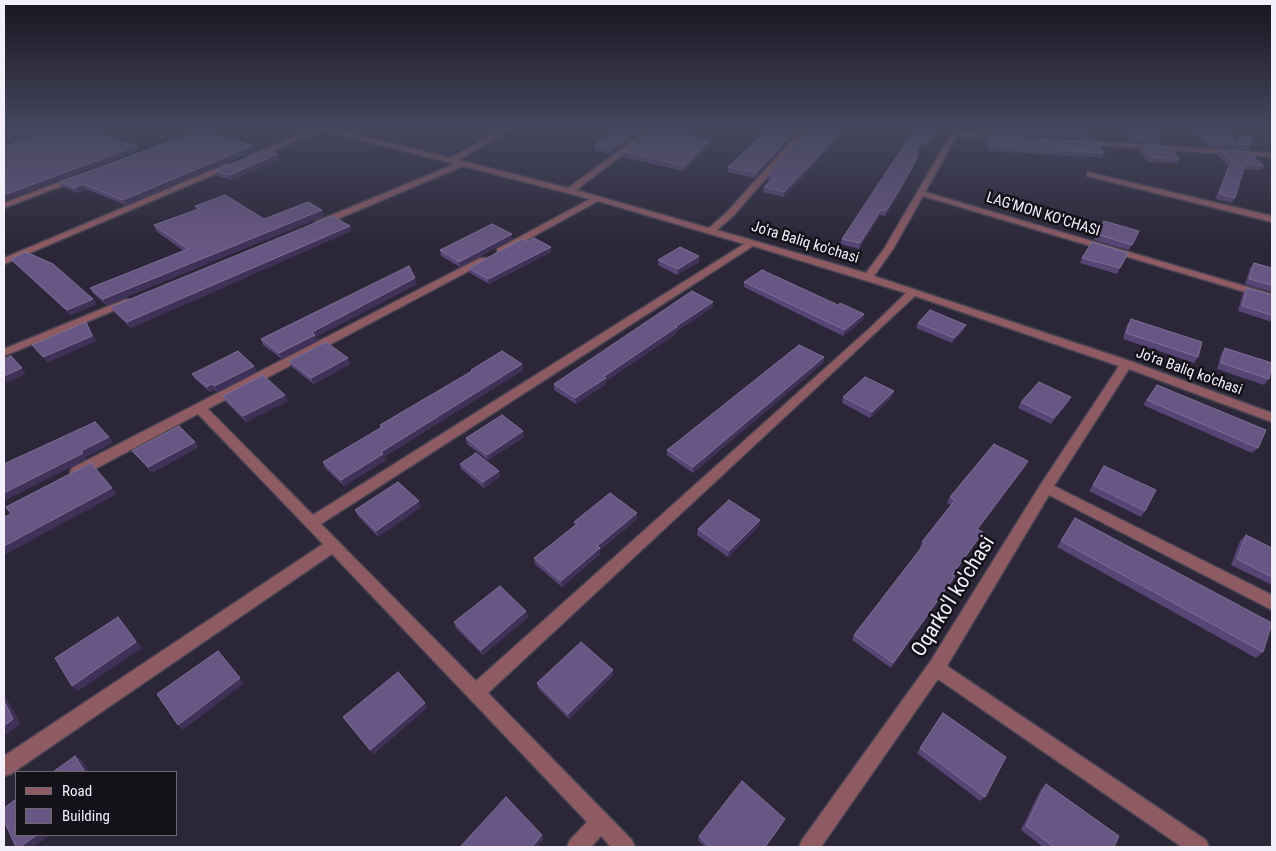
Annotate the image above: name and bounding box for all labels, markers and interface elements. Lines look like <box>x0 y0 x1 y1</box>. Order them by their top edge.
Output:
street label: LAG'MON KO'CHASI <box>984 189 1102 241</box>
street label: Jo'ra Baliq ko'chasi <box>749 218 861 268</box>
street label: Jo'ra Baliq ko'chasi <box>1133 344 1245 400</box>
street label: Oqarko'l ko'chasi <box>907 532 1001 662</box>
legend <box>15 771 178 836</box>
text: Road <box>62 782 92 800</box>
text: Building <box>62 807 110 825</box>

